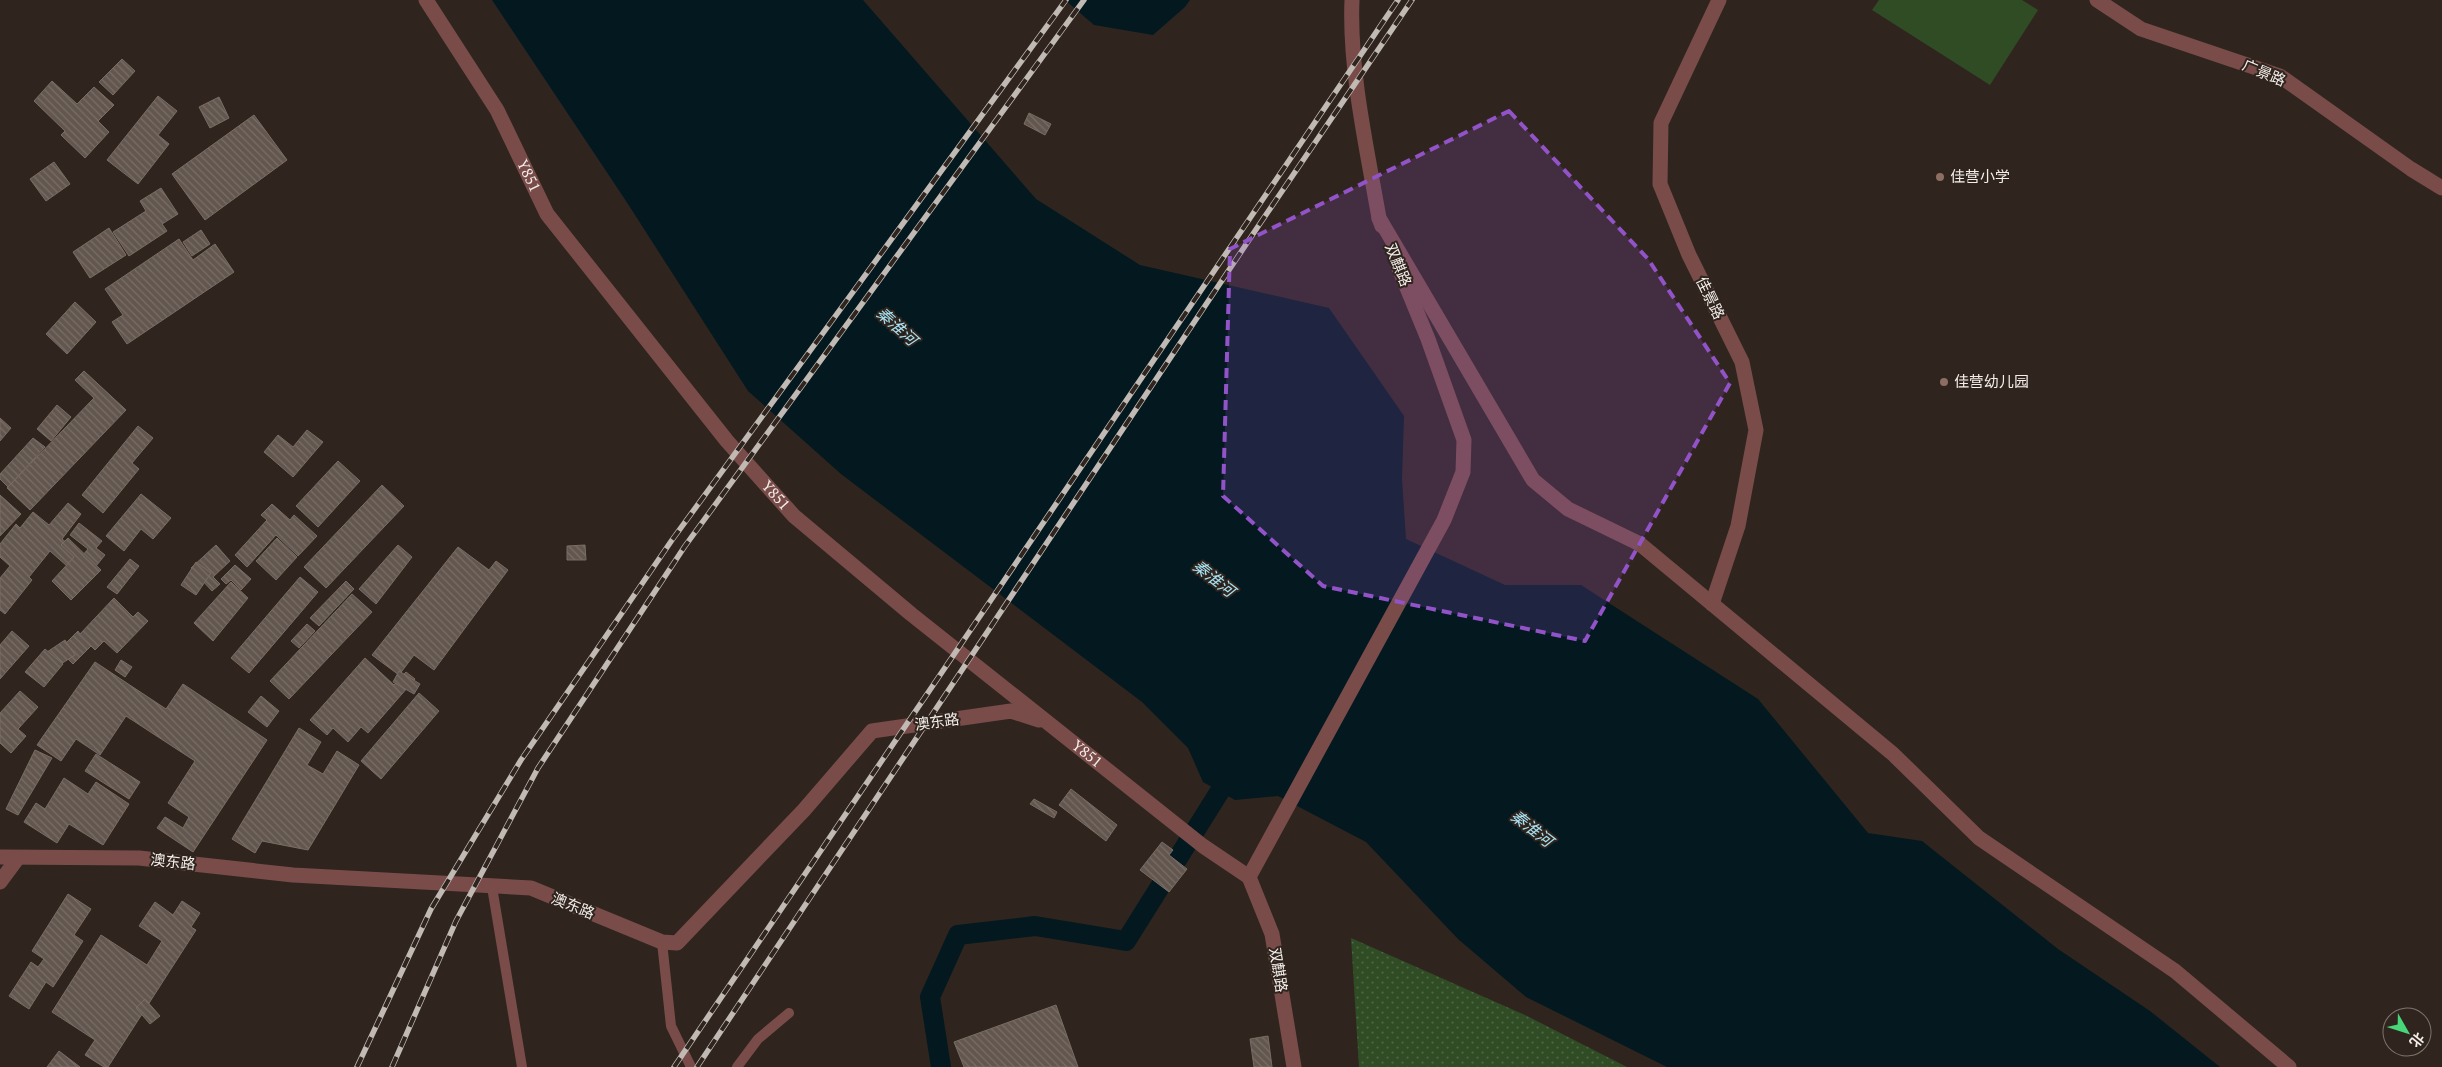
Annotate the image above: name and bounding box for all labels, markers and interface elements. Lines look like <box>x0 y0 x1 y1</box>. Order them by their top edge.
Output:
street label: 广景路 <box>2240 54 2289 90</box>
street label: Y851 <box>513 156 546 195</box>
place label: 佳营小学 <box>1950 166 2010 186</box>
marker: 佳营小学 <box>1934 171 1946 183</box>
street label: 双麒路 <box>1381 240 1417 289</box>
street label: 佳景路 <box>1692 273 1730 322</box>
water label: 秦淮河 <box>872 302 924 352</box>
place label: 佳营幼儿园 <box>1954 371 2029 391</box>
marker: 佳营幼儿园 <box>1938 376 1950 388</box>
street label: Y851 <box>758 476 795 514</box>
water label: 秦淮河 <box>1188 555 1242 603</box>
street label: 澳东路 <box>913 708 961 734</box>
street label: Y851 <box>1068 735 1107 771</box>
water label: 秦淮河 <box>1506 805 1560 853</box>
street label: 澳东路 <box>150 849 197 873</box>
street label: 澳东路 <box>549 887 598 923</box>
street label: 双麒路 <box>1266 946 1292 994</box>
north arrow <box>2382 1007 2432 1057</box>
text: 北 <box>2406 1029 2429 1052</box>

